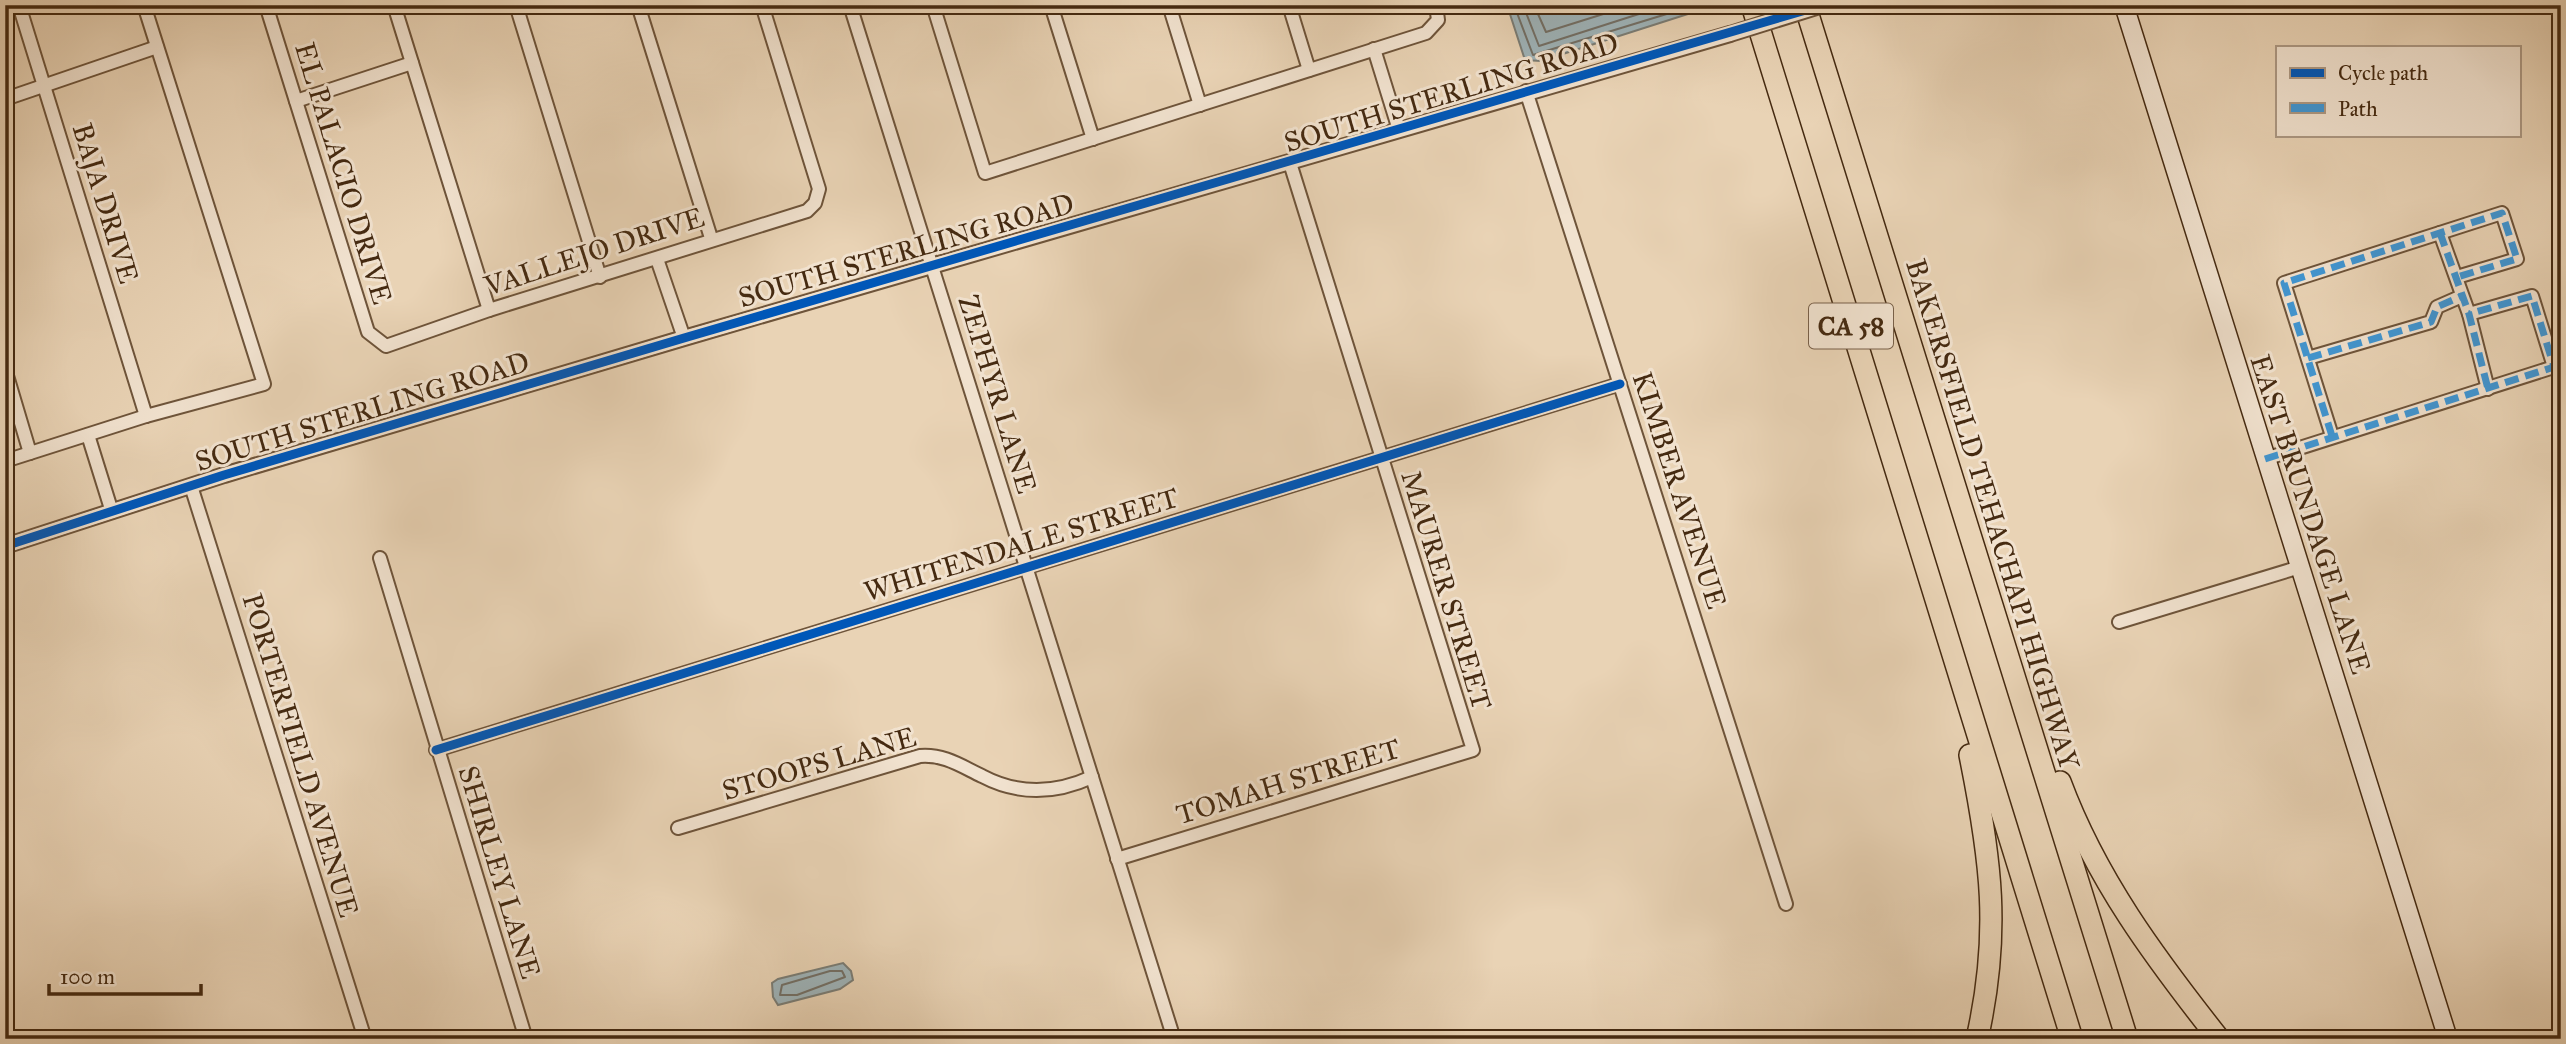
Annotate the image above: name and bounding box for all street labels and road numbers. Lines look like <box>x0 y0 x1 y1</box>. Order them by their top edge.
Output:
street label: SOUTH STERLING ROAD <box>1280 25 1622 160</box>
street label: EL PALACIO DRIVE <box>287 38 400 308</box>
street label: BAJA DRIVE <box>65 119 146 287</box>
street label: SOUTH STERLING ROAD <box>734 186 1078 315</box>
street label: VALLEJO DRIVE <box>479 199 709 304</box>
street label: BAKERSFIELD TEHACHAPI HIGHWAY <box>1898 255 2087 775</box>
street label: ZEPHYR LANE <box>951 291 1044 498</box>
road number: CA 58 <box>1809 304 1893 348</box>
street label: SOUTH STERLING ROAD <box>191 344 533 479</box>
street label: EAST BRUNDAGE LANE <box>2242 350 2379 678</box>
street label: KIMBER AVENUE <box>1625 367 1734 613</box>
street label: MAURER STREET <box>1393 466 1500 714</box>
street label: WHITENDALE STREET <box>860 480 1183 609</box>
street label: PORTERFIELD AVENUE <box>235 589 366 921</box>
street label: STOOPS LANE <box>718 719 920 808</box>
street label: TOMAH STREET <box>1172 731 1404 832</box>
street label: SHIRLEY LANE <box>451 762 549 983</box>

